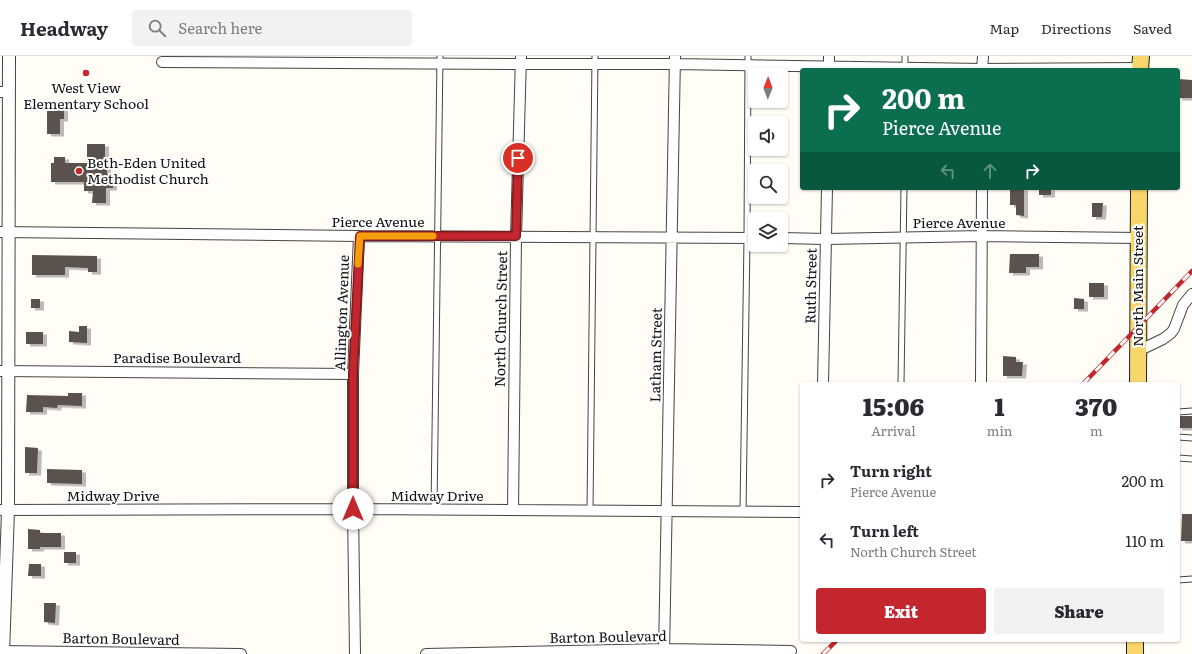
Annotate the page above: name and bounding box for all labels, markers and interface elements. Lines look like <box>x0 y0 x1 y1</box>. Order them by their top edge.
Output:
search box <box>132 10 412 46</box>
text: Headway <box>20 14 108 42</box>
text: Search here <box>178 16 262 39</box>
icon: search <box>146 17 168 39</box>
text: Map <box>989 18 1019 38</box>
text: Directions <box>1041 18 1111 38</box>
text: Saved <box>1133 18 1172 38</box>
marker: West View Elementary School <box>81 68 91 78</box>
north arrow <box>748 68 788 108</box>
map controls <box>748 68 788 252</box>
text: 200 m <box>882 76 965 118</box>
place label: West View Elementary School <box>23 77 149 113</box>
icon: right <box>816 84 868 136</box>
text: Pierce Avenue <box>882 114 1001 141</box>
button: sound <box>748 116 788 156</box>
pin <box>501 141 535 175</box>
icon: arrive <box>507 147 529 169</box>
place label: Beth-Eden United Methodist Church <box>87 152 209 188</box>
icon: left <box>937 160 959 182</box>
icon: ahead <box>979 160 1001 182</box>
icon: right <box>1021 160 1043 182</box>
button: search <box>748 164 788 204</box>
marker: Beth-Eden United Methodist Church <box>74 166 84 176</box>
street label: Pierce Avenue <box>332 211 424 231</box>
button: layers <box>748 212 788 252</box>
street label: Pierce Avenue <box>913 212 1005 232</box>
street label: North Main Street <box>1127 225 1147 347</box>
street label: Ruth Street <box>799 248 821 324</box>
street label: North Church Street <box>489 250 511 387</box>
street label: Allington Avenue <box>329 255 353 371</box>
street label: Latham Street <box>644 307 666 403</box>
street label: Paradise Boulevard <box>113 347 241 367</box>
text: 15:06 <box>863 388 924 423</box>
text: 1 <box>995 388 1005 423</box>
text: 370 <box>1075 388 1117 423</box>
text: Arrival <box>871 421 916 440</box>
text: min <box>987 421 1012 440</box>
text: m <box>1090 421 1103 440</box>
text: Turn right <box>850 459 932 482</box>
icon: right <box>816 469 838 491</box>
text: 200 m <box>1122 469 1164 492</box>
text: Pierce Avenue <box>850 482 936 501</box>
street label: Midway Drive <box>66 485 160 505</box>
street label: Midway Drive <box>390 485 484 505</box>
position arrow <box>332 488 374 530</box>
text: Turn left <box>850 519 919 542</box>
icon: left <box>816 529 838 551</box>
text: 110 m <box>1126 529 1164 552</box>
text: North Church Street <box>850 542 977 561</box>
button: Exit <box>816 588 986 634</box>
button: Share <box>994 588 1164 634</box>
street label: Barton Boulevard <box>549 625 667 647</box>
street label: Barton Boulevard <box>62 627 180 649</box>

